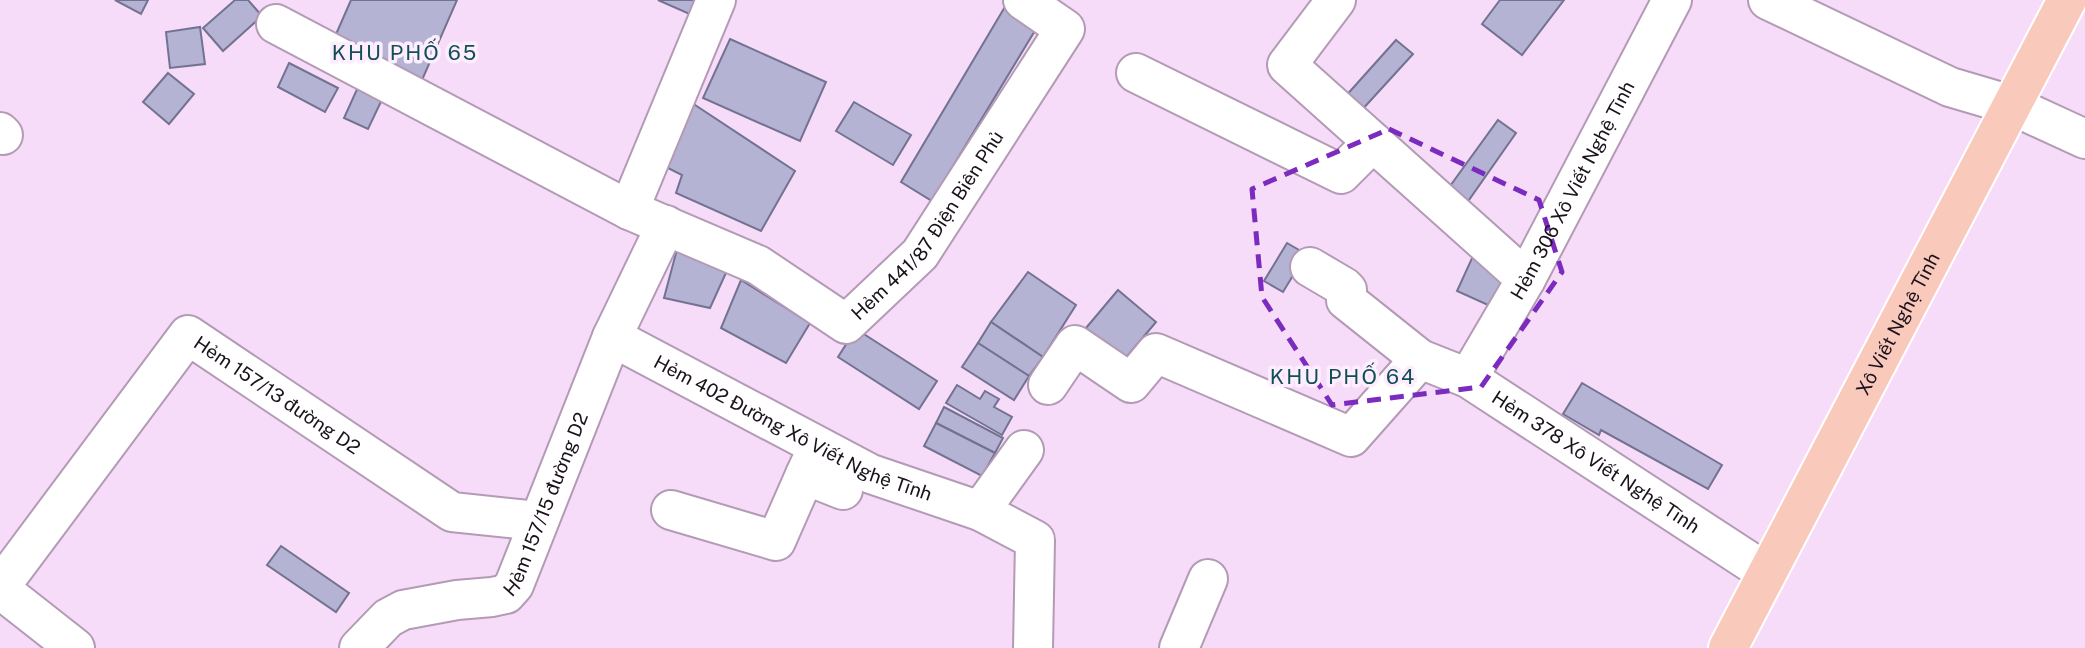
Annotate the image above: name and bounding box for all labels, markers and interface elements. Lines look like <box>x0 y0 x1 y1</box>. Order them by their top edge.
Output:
district label: KHU PHỐ 65 <box>332 38 478 65</box>
street label: Hẻm 306 Xô Viết Nghệ Tĩnh <box>1506 77 1639 303</box>
street label: Hẻm 441/87 Điện Biên Phủ <box>847 127 1007 324</box>
street label: Xô Viết Nghệ Tĩnh <box>1851 249 1944 399</box>
street label: Hẻm 157/13 đường D2 <box>190 331 365 458</box>
street label: Hẻm 402 Đường Xô Viết Nghệ Tĩnh <box>650 350 935 505</box>
district label: KHU PHỐ 64 <box>1270 362 1416 389</box>
street label: Hẻm 378 Xô Viết Nghệ Tĩnh <box>1488 386 1704 537</box>
street label: Hẻm 157/15 đường D2 <box>499 409 592 600</box>

